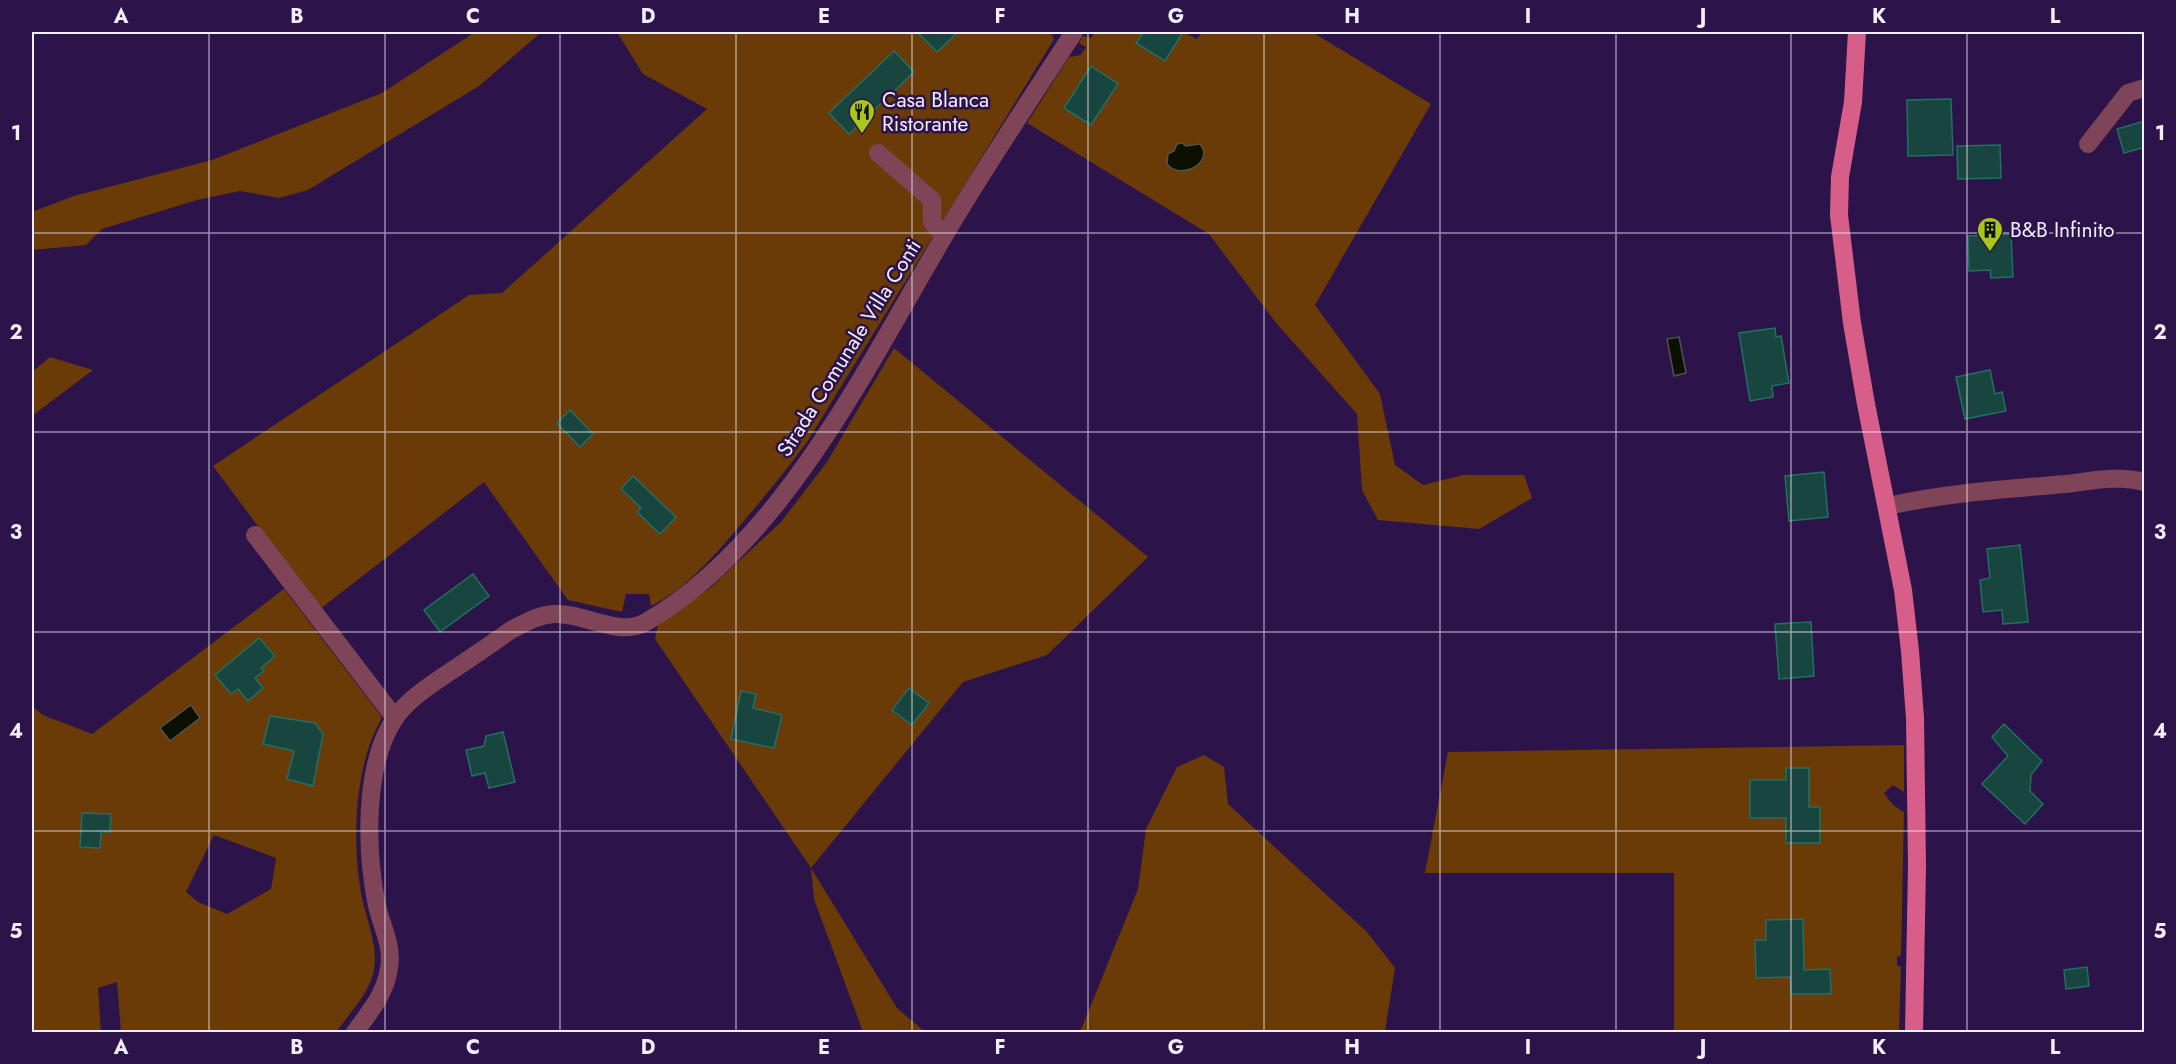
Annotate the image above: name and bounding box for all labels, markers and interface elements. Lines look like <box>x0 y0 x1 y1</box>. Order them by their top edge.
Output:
text: A <box>113 2 129 31</box>
text: B <box>290 2 304 31</box>
text: C <box>466 2 480 31</box>
text: D <box>641 2 655 31</box>
text: E <box>818 2 830 31</box>
text: F <box>994 2 1006 31</box>
text: G <box>1168 2 1184 31</box>
text: H <box>1344 2 1360 31</box>
text: I <box>1525 2 1531 31</box>
text: J <box>1696 2 1706 31</box>
text: K <box>1872 2 1886 31</box>
text: L <box>2050 2 2061 31</box>
place label: Casa Blanca Ristorante <box>882 85 989 139</box>
restaurant icon: Casa Blanca Ristorante <box>847 97 877 135</box>
text: 1 <box>11 119 21 148</box>
text: 1 <box>2155 119 2165 148</box>
building icon: B&B Infinito <box>1975 215 2005 253</box>
place label: B&B Infinito <box>2010 215 2115 245</box>
street label: Strada Comunale Villa Conti <box>770 233 928 463</box>
text: 2 <box>9 318 23 347</box>
text: 2 <box>2153 318 2167 347</box>
text: 3 <box>10 518 22 547</box>
text: 3 <box>2154 518 2166 547</box>
text: 4 <box>9 717 23 746</box>
text: 4 <box>2153 717 2167 746</box>
text: 5 <box>10 917 23 946</box>
text: 5 <box>2154 917 2167 946</box>
text: A <box>113 1033 129 1062</box>
text: B <box>290 1033 304 1062</box>
text: C <box>466 1033 480 1062</box>
text: D <box>641 1033 655 1062</box>
text: E <box>818 1033 830 1062</box>
text: F <box>994 1033 1006 1062</box>
text: G <box>1168 1033 1184 1062</box>
text: H <box>1344 1033 1360 1062</box>
text: I <box>1525 1033 1531 1062</box>
text: J <box>1696 1033 1706 1062</box>
text: K <box>1872 1033 1886 1062</box>
text: L <box>2050 1033 2061 1062</box>

